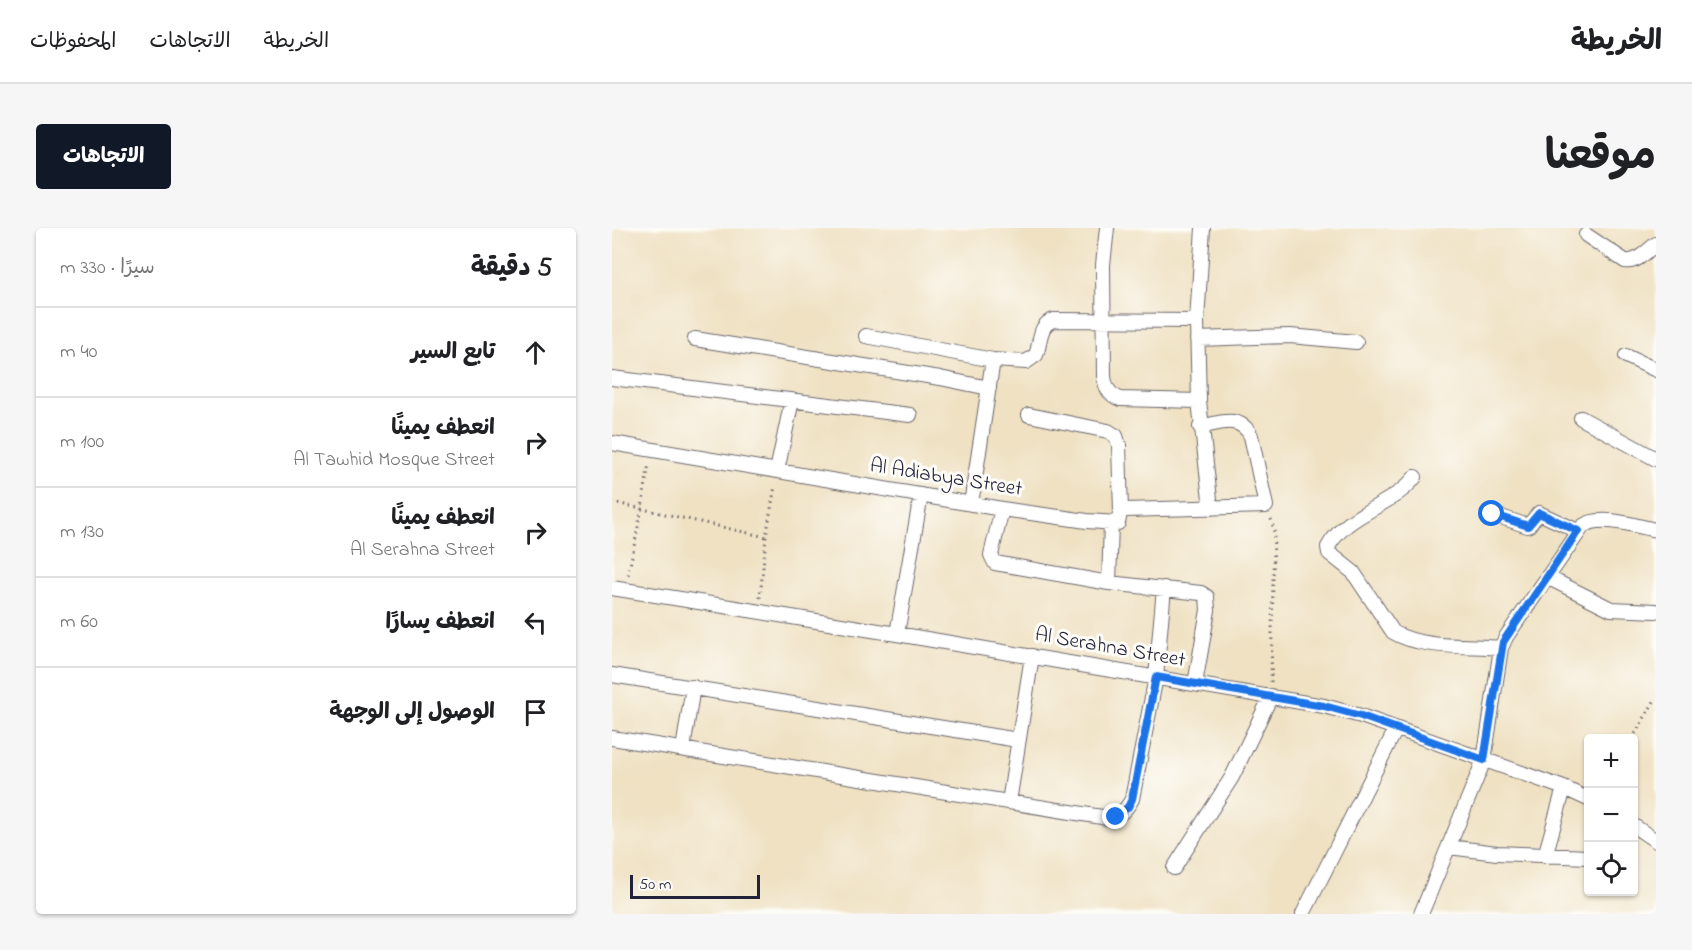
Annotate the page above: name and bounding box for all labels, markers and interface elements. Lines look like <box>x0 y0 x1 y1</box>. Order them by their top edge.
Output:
text: الخريطة <box>1571 22 1662 63</box>
text: المحفوظات <box>30 27 116 57</box>
text: الاتجاهات <box>149 27 231 57</box>
text: الخريطة <box>264 27 329 57</box>
button: الاتجاهات <box>36 124 171 189</box>
text: موقعنا <box>1545 127 1656 188</box>
text: 5 دقيقة <box>471 250 552 288</box>
text: سيرًا · 330 m <box>60 254 155 283</box>
icon: ahead <box>519 336 552 369</box>
text: تابع السير <box>411 337 495 369</box>
text: 40 m <box>60 338 97 367</box>
text: انعطف يمينًا <box>391 413 495 445</box>
icon: right <box>519 426 552 459</box>
text: 100 m <box>60 428 104 457</box>
text: Al Tawhid Mosque Street <box>293 446 495 475</box>
street label: Al Adiabya Street <box>867 451 1024 507</box>
route start <box>1478 500 1504 526</box>
text: انعطف يمينًا <box>391 503 495 535</box>
icon: right <box>519 516 552 549</box>
text: 130 m <box>60 518 104 547</box>
text: Al Serahna Street <box>350 536 495 565</box>
icon: left <box>519 606 552 639</box>
text: انعطف يسارًا <box>386 607 495 639</box>
text: 60 m <box>60 608 98 637</box>
street label: Al Serahna Street <box>1032 620 1188 676</box>
icon: arrive <box>519 696 552 729</box>
text: الوصول إلى الوجهة <box>329 697 495 729</box>
map controls <box>1584 734 1638 896</box>
button: + <box>1584 734 1638 788</box>
button: − <box>1584 788 1638 842</box>
route end <box>1102 803 1128 829</box>
button: locate <box>1584 842 1638 896</box>
scale bar <box>630 872 760 900</box>
text: 50 m <box>639 873 671 897</box>

